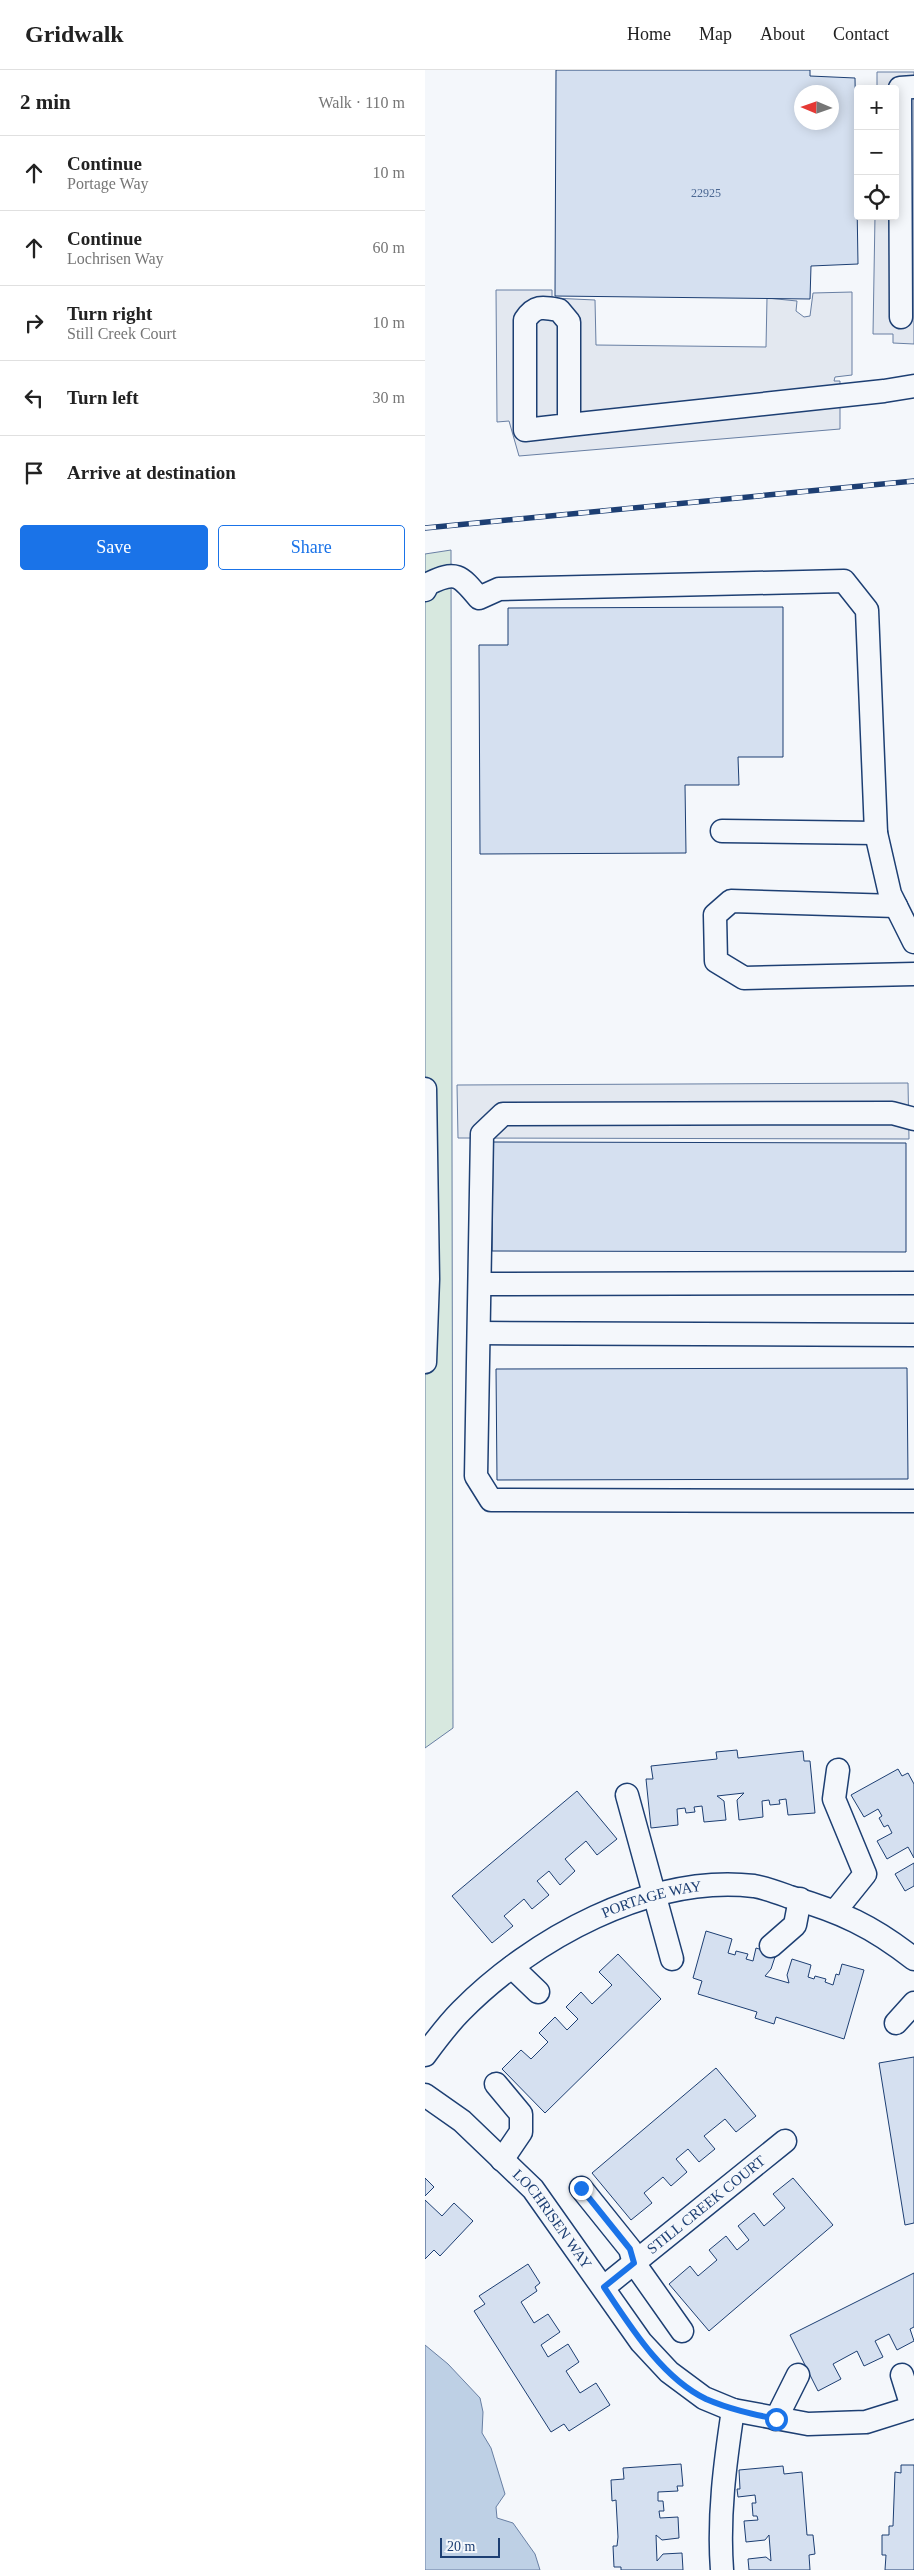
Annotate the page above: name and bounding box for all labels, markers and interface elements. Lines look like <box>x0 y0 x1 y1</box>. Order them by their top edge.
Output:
text: Gridwalk <box>25 21 124 47</box>
text: Home <box>627 24 671 44</box>
text: Map <box>699 24 732 44</box>
text: About <box>760 24 805 44</box>
text: Contact <box>833 24 889 44</box>
north arrow <box>794 85 839 130</box>
map controls <box>854 85 899 220</box>
button: + <box>854 85 899 130</box>
text: 2 min <box>20 90 71 114</box>
text: Walk · 110 m <box>318 94 405 111</box>
button: − <box>854 130 899 175</box>
text: Continue <box>67 153 142 174</box>
icon: ahead <box>20 159 48 187</box>
text: 10 m <box>373 164 405 181</box>
text: Portage Way <box>67 175 149 192</box>
button: locate <box>854 175 899 220</box>
house number: 22925 <box>691 186 721 200</box>
text: Continue <box>67 228 142 249</box>
icon: ahead <box>20 234 48 262</box>
text: 60 m <box>373 239 405 256</box>
text: Lochrisen Way <box>67 250 164 267</box>
text: Turn right <box>67 303 152 324</box>
icon: right <box>20 309 48 337</box>
text: 10 m <box>373 314 405 331</box>
text: Still Creek Court <box>67 325 176 342</box>
icon: left <box>20 384 48 412</box>
text: Turn left <box>67 387 139 408</box>
text: 30 m <box>373 389 405 406</box>
icon: arrive <box>20 459 48 487</box>
text: Arrive at destination <box>67 462 236 483</box>
button: Save <box>20 525 208 570</box>
button: Share <box>218 525 405 570</box>
street label: PORTAGE WAY <box>599 1878 703 1921</box>
street label: STILL CREEK COURT <box>644 2152 768 2257</box>
street label: LOCHRISEN WAY <box>510 2166 595 2272</box>
route end <box>570 2177 593 2200</box>
route start <box>765 2408 788 2431</box>
scale bar <box>440 2535 500 2558</box>
text: 20 m <box>447 2539 475 2554</box>

